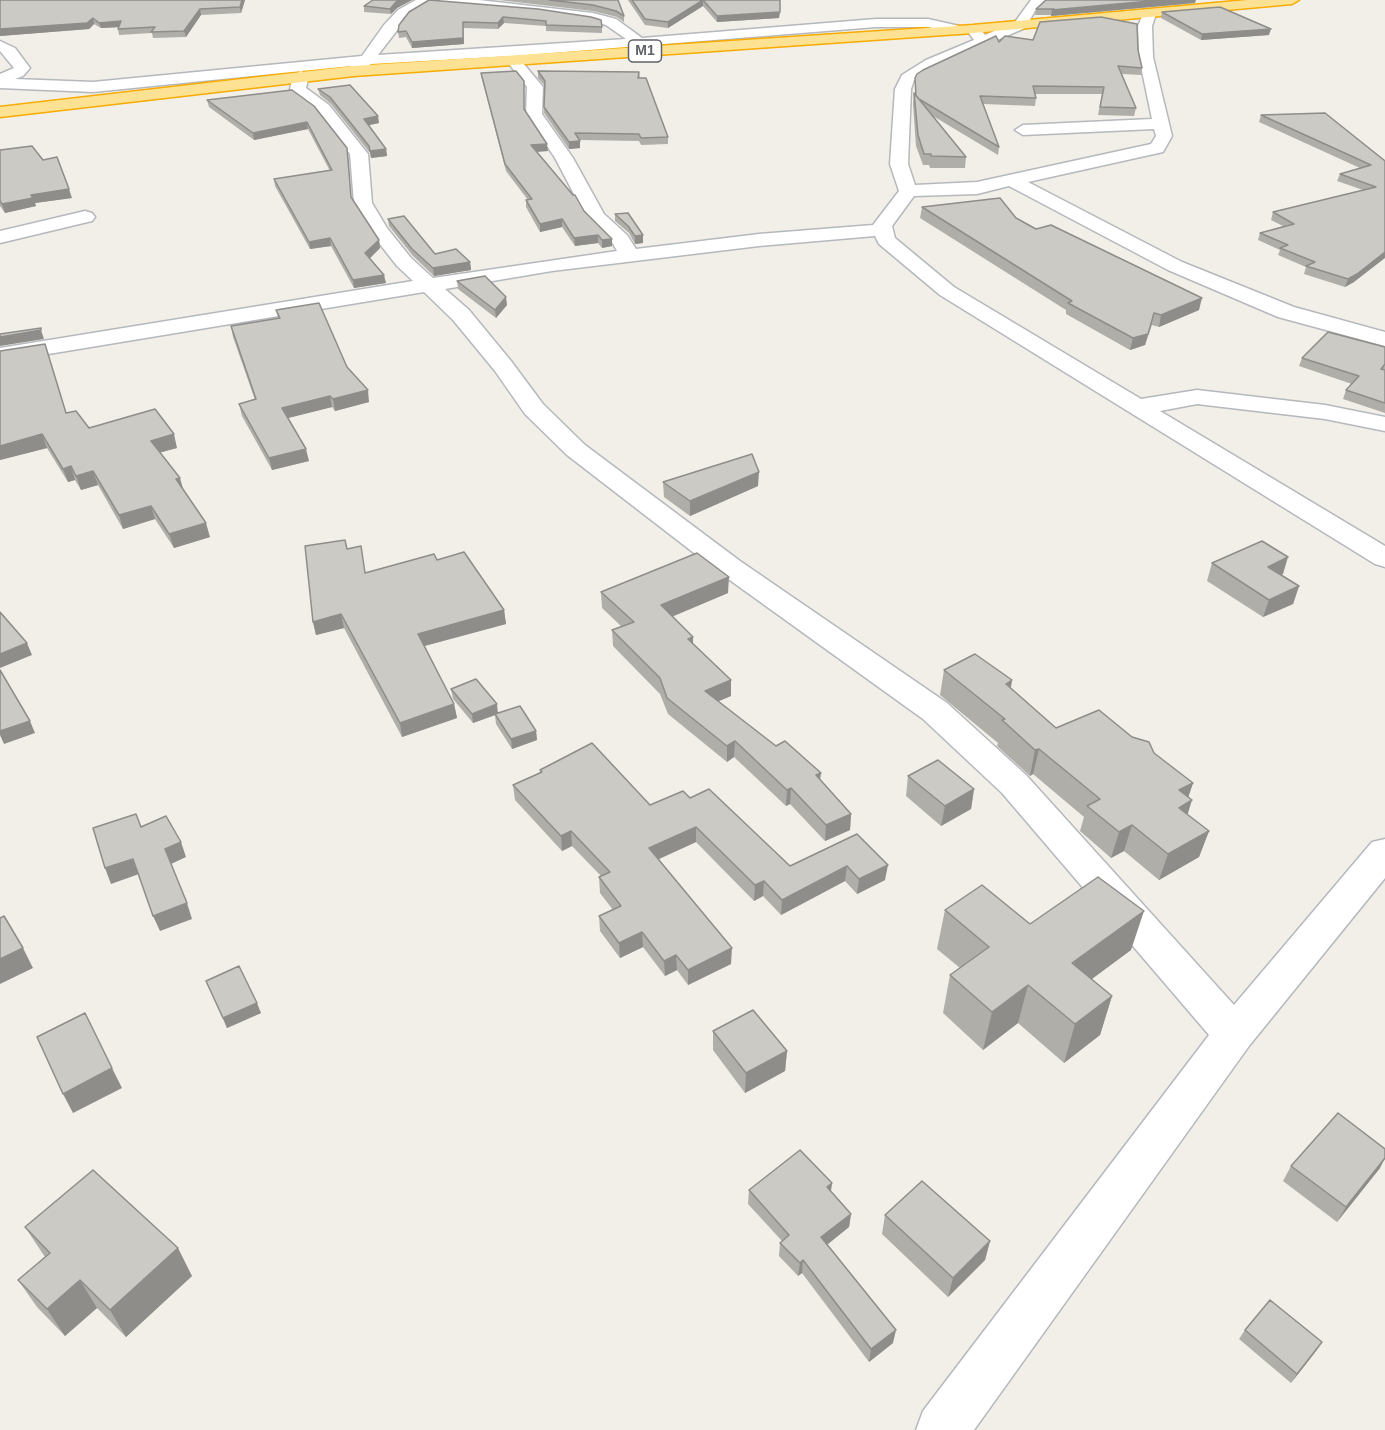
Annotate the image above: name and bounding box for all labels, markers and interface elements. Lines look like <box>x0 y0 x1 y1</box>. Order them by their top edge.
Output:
road number: M1 <box>628 40 662 62</box>

